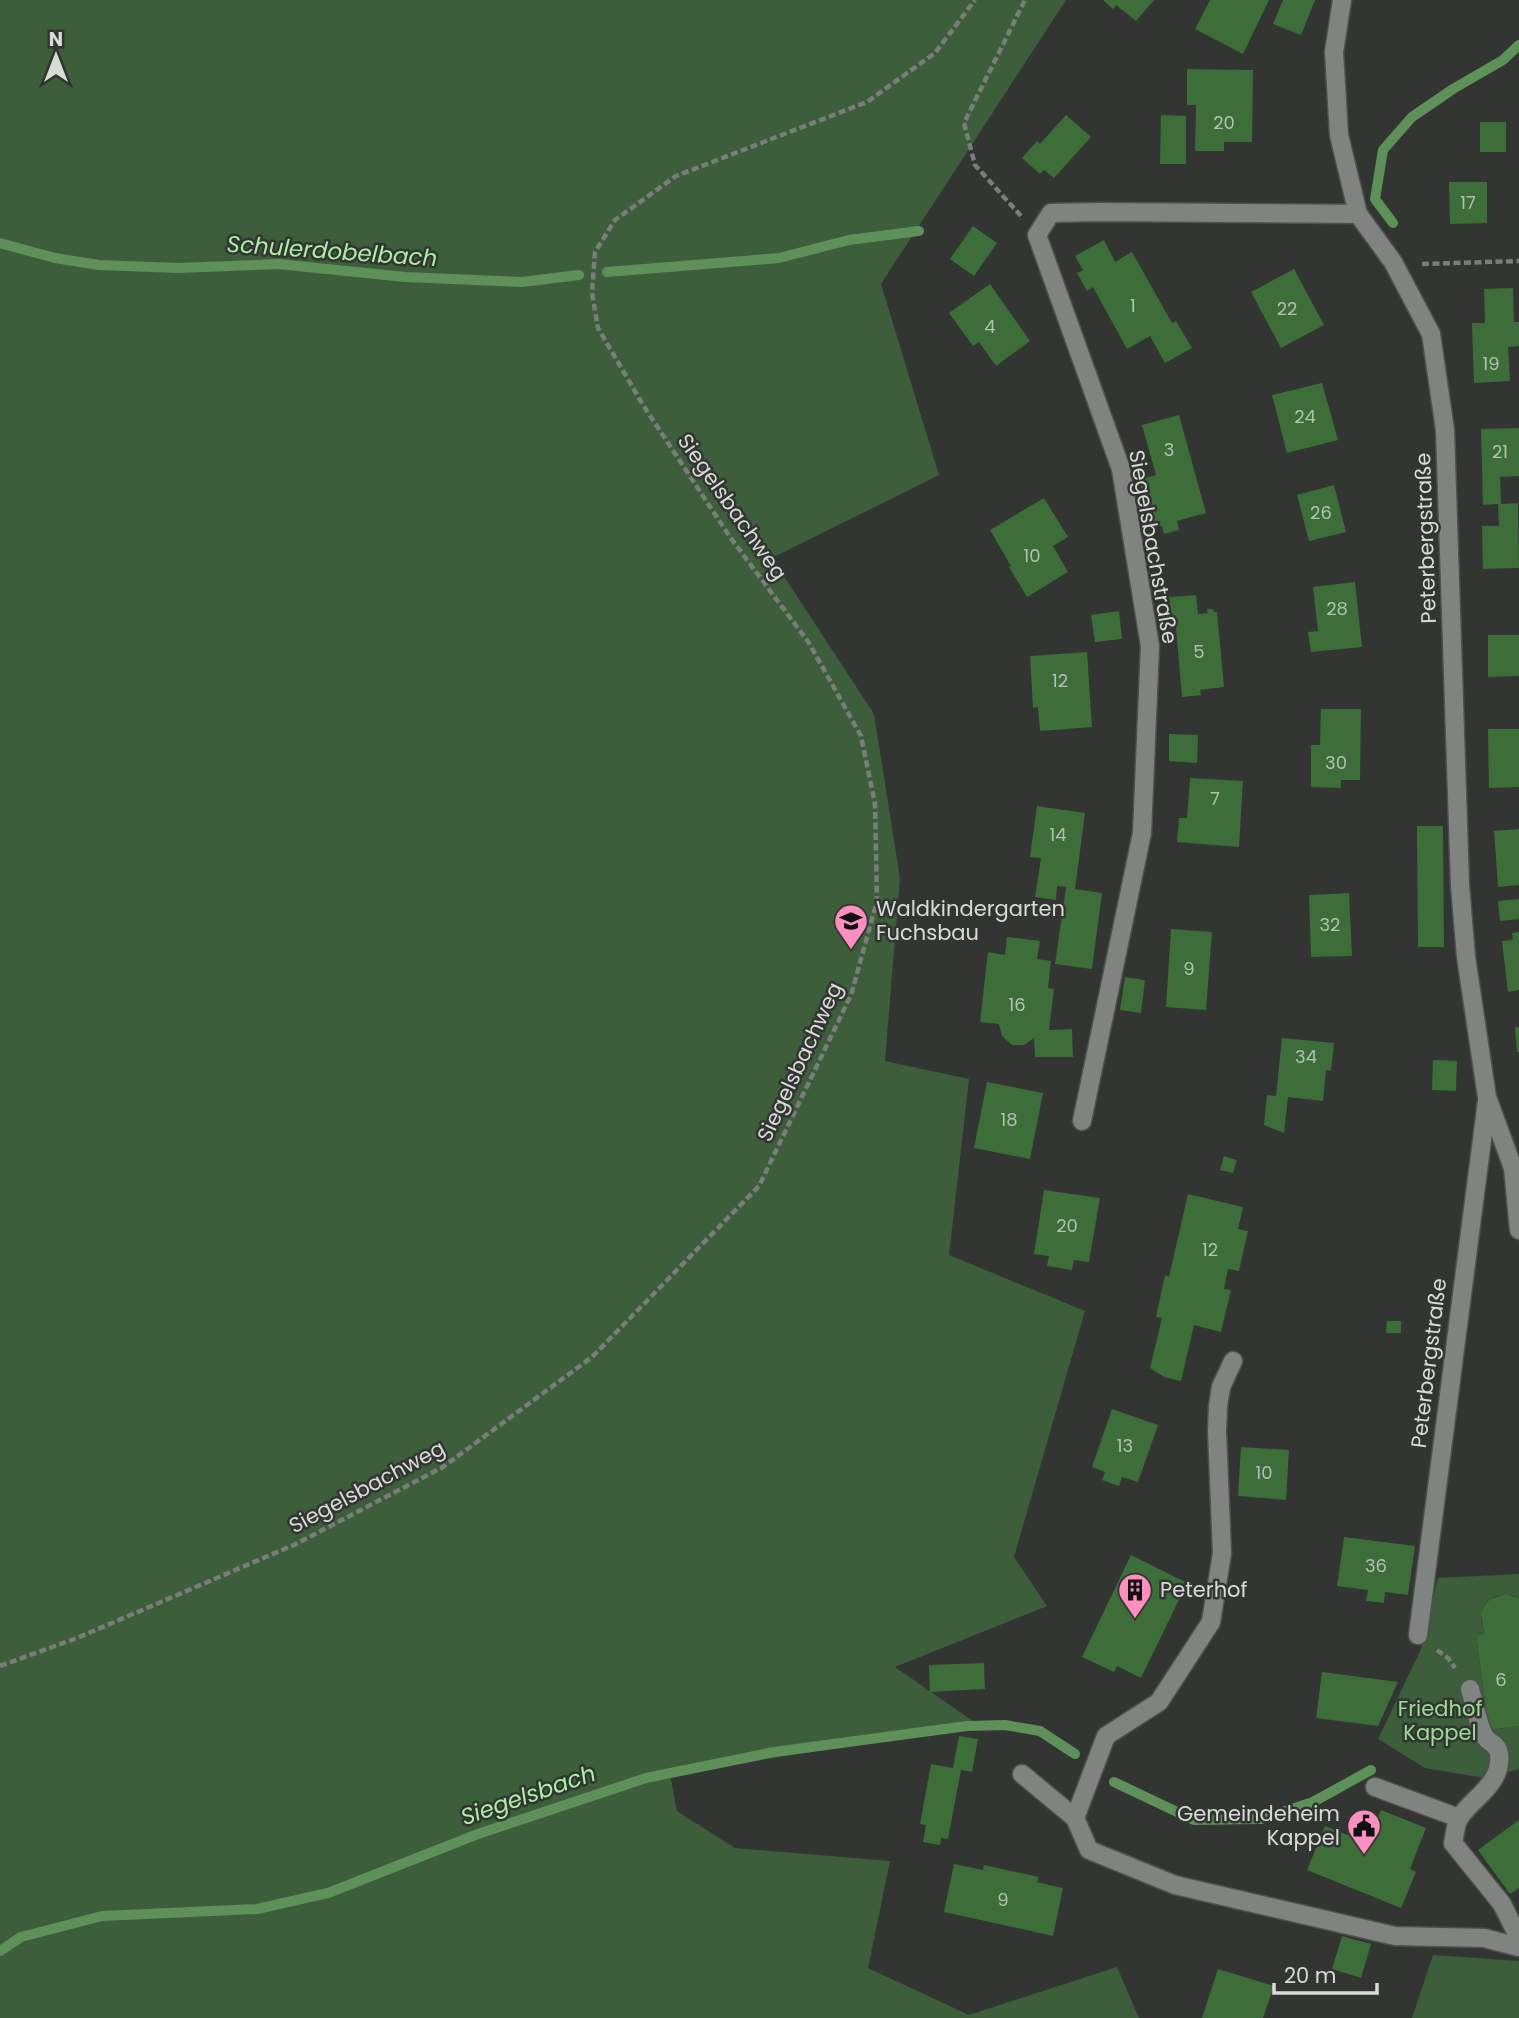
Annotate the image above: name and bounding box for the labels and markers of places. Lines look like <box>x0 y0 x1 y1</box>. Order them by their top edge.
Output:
place label: Waldkindergarten Fuchsbau <box>876 894 1065 947</box>
school or university icon: Waldkindergarten Fuchsbau <box>832 902 870 951</box>
building icon: Peterhof <box>1116 1571 1154 1620</box>
place label: Peterhof <box>1160 1575 1248 1604</box>
place label: Gemeindeheim Kappel <box>1177 1799 1340 1852</box>
public building icon: Gemeindeheim Kappel <box>1345 1807 1383 1856</box>

